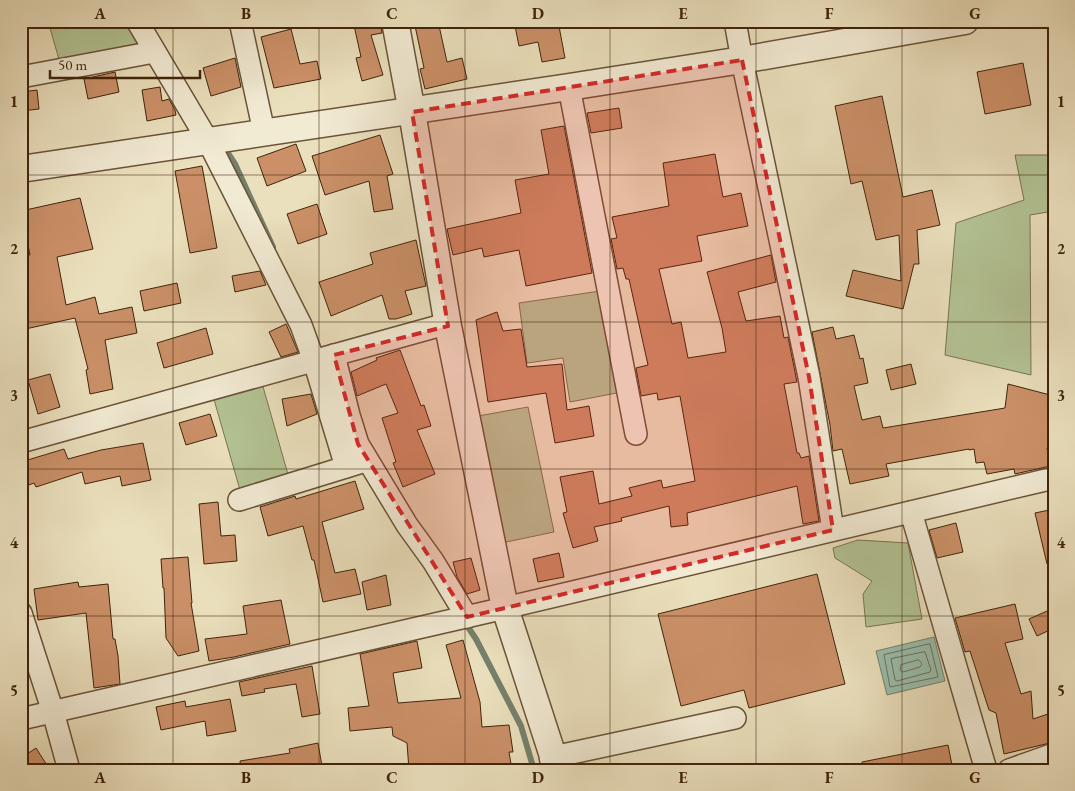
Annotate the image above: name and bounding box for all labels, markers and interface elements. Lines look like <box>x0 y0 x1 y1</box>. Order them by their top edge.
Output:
text: A <box>93 3 106 24</box>
text: B <box>241 3 251 24</box>
text: C <box>386 3 398 24</box>
text: D <box>532 3 544 24</box>
text: E <box>678 3 688 24</box>
text: F <box>825 3 834 24</box>
text: G <box>969 3 981 24</box>
scale bar <box>50 48 200 80</box>
text: 50 m <box>58 55 87 74</box>
text: 1 <box>10 91 18 112</box>
text: 1 <box>1057 91 1065 112</box>
text: 2 <box>10 238 19 259</box>
text: 2 <box>1057 238 1066 259</box>
text: 3 <box>10 385 18 406</box>
text: 3 <box>1057 385 1065 406</box>
text: 4 <box>10 532 19 553</box>
text: 4 <box>1057 532 1066 553</box>
text: 5 <box>10 680 18 701</box>
text: 5 <box>1057 680 1065 701</box>
text: A <box>93 767 106 788</box>
text: B <box>241 767 251 788</box>
text: C <box>386 767 398 788</box>
text: D <box>532 767 544 788</box>
text: E <box>678 767 688 788</box>
text: F <box>825 767 834 788</box>
text: G <box>969 767 981 788</box>

